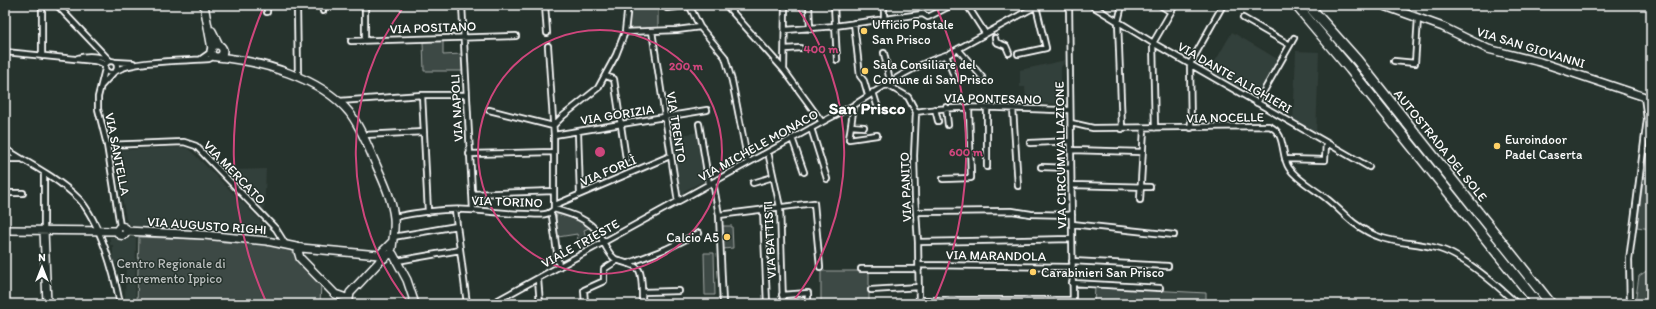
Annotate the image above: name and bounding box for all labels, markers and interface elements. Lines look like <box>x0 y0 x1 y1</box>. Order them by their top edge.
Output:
place label: Ufficio Postale San Prisco <box>872 17 954 47</box>
street label: VIA POSITANO <box>390 18 477 37</box>
street label: VIA SAN GIOVANNI <box>1475 24 1587 71</box>
marker: Ufficio Postale San Prisco <box>859 26 869 36</box>
street label: VIA DANTE ALIGHIERI <box>1175 39 1295 116</box>
text: 400 m <box>804 42 839 56</box>
place label: Sala Consiliare del Comune di San Prisco <box>873 57 994 87</box>
text: 200 m <box>669 59 704 73</box>
marker: Sala Consiliare del Comune di San Prisco <box>860 66 870 76</box>
street label: VIA NAPOLI <box>447 74 466 142</box>
street label: VIA CIRCUMVALLAZIONE <box>1052 81 1069 229</box>
street label: AUTOSTRADA DEL SOLE <box>1391 86 1490 204</box>
street label: VIA TRENTO <box>663 90 690 164</box>
street label: VIA PONTESANO <box>944 90 1042 107</box>
district label: San Prisco <box>829 98 906 118</box>
street label: VIA GORIZIA <box>579 101 655 128</box>
street label: VIA MICHELE MONACO <box>696 106 821 185</box>
street label: VIA NOCELLE <box>1186 109 1264 126</box>
street label: VIA SANTELLA <box>102 111 133 197</box>
place label: Euroindoor Padel Caserta <box>1505 132 1583 162</box>
street label: VIA MERCATO <box>200 137 269 207</box>
marker: Euroindoor Padel Caserta <box>1492 141 1502 151</box>
centre of rings <box>593 145 607 159</box>
text: 600 m <box>949 145 984 159</box>
street label: VIA FORLÌ <box>578 152 639 189</box>
street label: VIA PANITO <box>897 152 914 222</box>
street label: VIA TORINO <box>471 193 543 210</box>
street label: VIA BATTISTI <box>760 201 779 279</box>
street label: VIA AUGUSTO RIGHI <box>147 214 267 237</box>
street label: VIALE TRIESTE <box>539 216 622 271</box>
place label: Calcio A5 <box>666 230 719 245</box>
marker: Calcio A5 <box>722 232 732 242</box>
north arrow <box>22 247 62 287</box>
street label: VIA MARANDOLA <box>946 247 1047 264</box>
text: N <box>38 251 46 264</box>
park label: Centro Regionale di Incremento Ippico <box>116 256 226 286</box>
place label: Carabinieri San Prisco <box>1041 265 1165 280</box>
marker: Carabinieri San Prisco <box>1028 267 1038 277</box>

